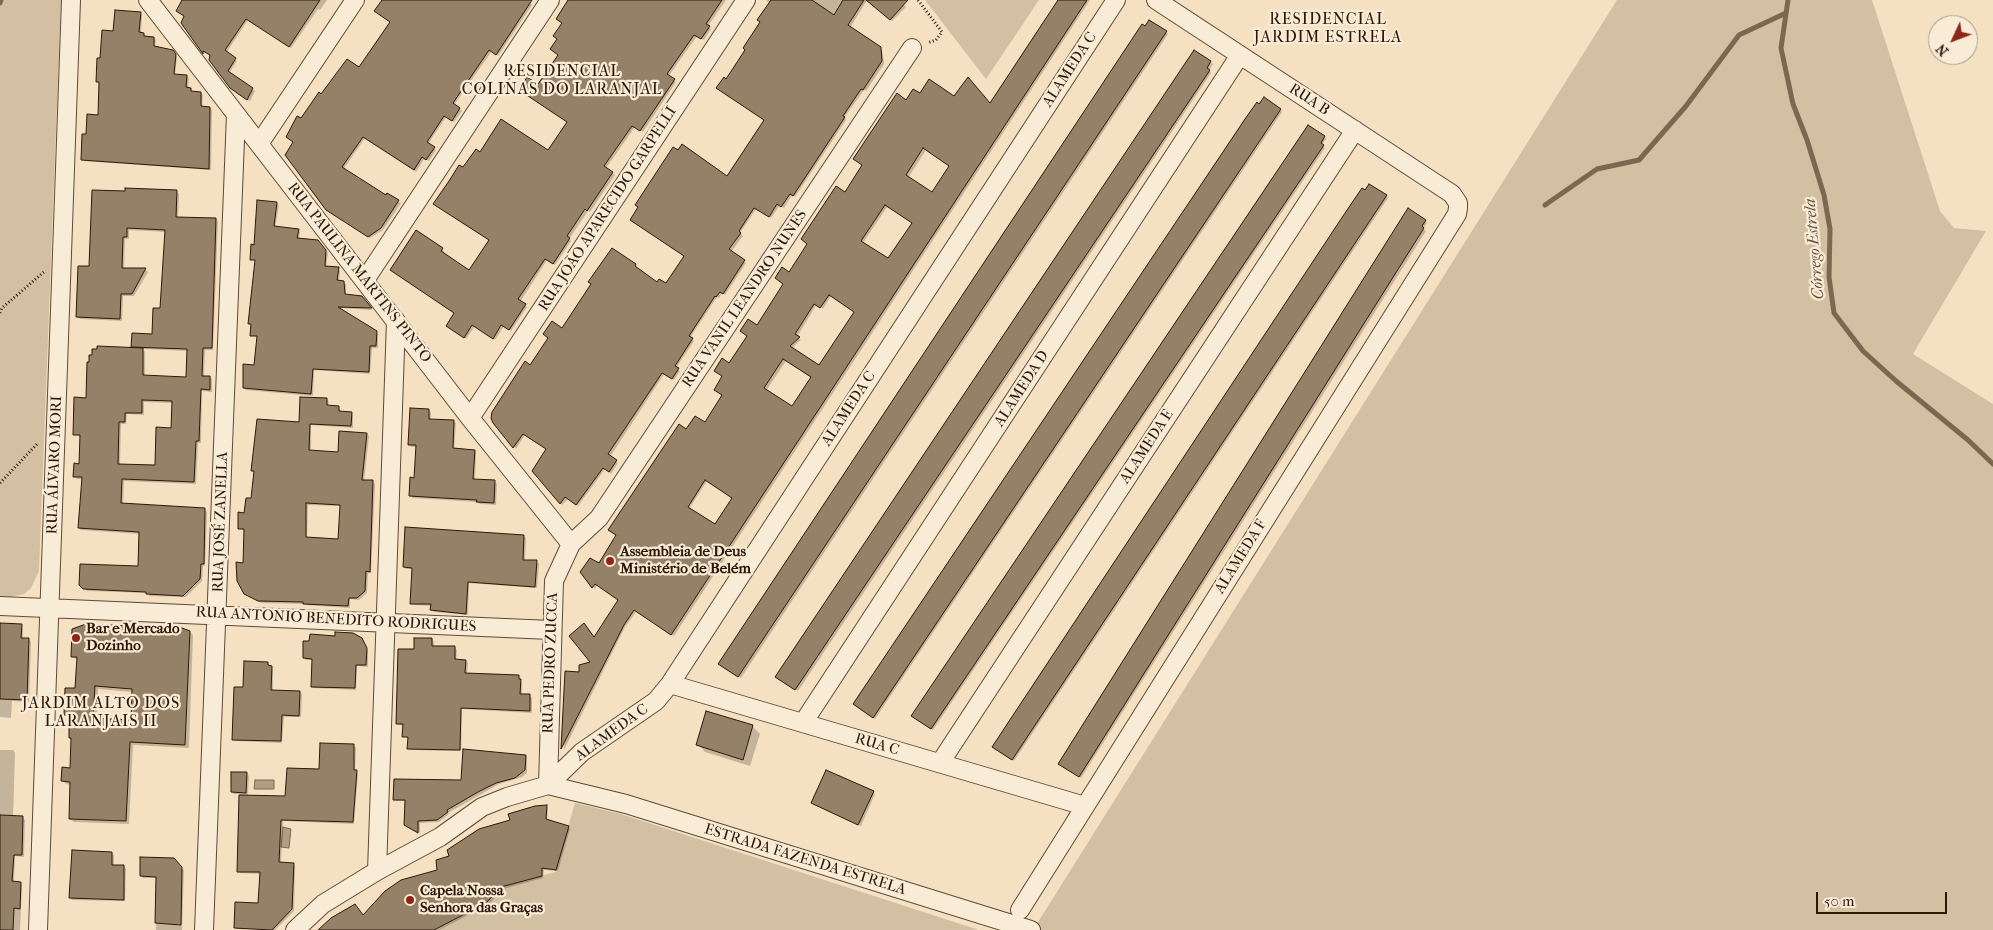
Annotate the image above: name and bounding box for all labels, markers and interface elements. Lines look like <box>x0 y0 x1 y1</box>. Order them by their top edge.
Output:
district label: RESIDENCIAL JARDIM ESTRELA <box>1252 10 1404 48</box>
north arrow <box>1928 15 1978 65</box>
street label: ALAMEDA C <box>1039 29 1101 111</box>
text: N <box>1933 40 1952 60</box>
district label: RESIDENCIAL COLINAS DO LARANJAL <box>459 62 665 100</box>
street label: RUA B <box>1285 80 1333 120</box>
street label: RUA JOÃO APARECIDO GARPELLI <box>535 103 681 315</box>
street label: RUA PAULINA MARTINS PINTO <box>283 179 435 367</box>
water label: Córrego Estrela <box>1801 198 1829 300</box>
street label: RUA VANIL LEANDRO NUNES <box>679 207 811 391</box>
street label: ALAMEDA D <box>991 348 1053 430</box>
street label: ALAMEDA C <box>818 368 880 450</box>
street label: RUA ÁLVARO MORI <box>44 395 66 535</box>
street label: ALAMEDA E <box>1116 407 1178 487</box>
street label: RUA JOSÉ ZANELLA <box>210 451 232 593</box>
street label: ALAMEDA F <box>1211 517 1271 597</box>
place label: Assembleia de Deus Ministério de Belém <box>620 543 751 578</box>
marker: Assembleia de Deus Ministério de Belém <box>604 555 616 567</box>
street label: RUA PEDRO ZUCCA <box>540 592 562 734</box>
street label: RUA ANTONIO BENEDITO RODRIGUES <box>195 604 477 636</box>
place label: Bar e Mercado Dozinho <box>86 620 180 655</box>
marker: Bar e Mercado Dozinho <box>70 632 82 644</box>
district label: JARDIM ALTO DOS LARANJAIS II <box>20 694 182 732</box>
street label: ALAMEDA C <box>572 701 652 765</box>
street label: RUA C <box>853 730 901 760</box>
street label: ESTRADA FAZENDA ESTRELA <box>702 821 908 899</box>
place label: Capela Nossa Senhora das Graças <box>420 882 543 917</box>
scale bar <box>1818 882 1949 914</box>
text: 50 m <box>1824 892 1854 910</box>
marker: Capela Nossa Senhora das Graças <box>404 894 416 906</box>

